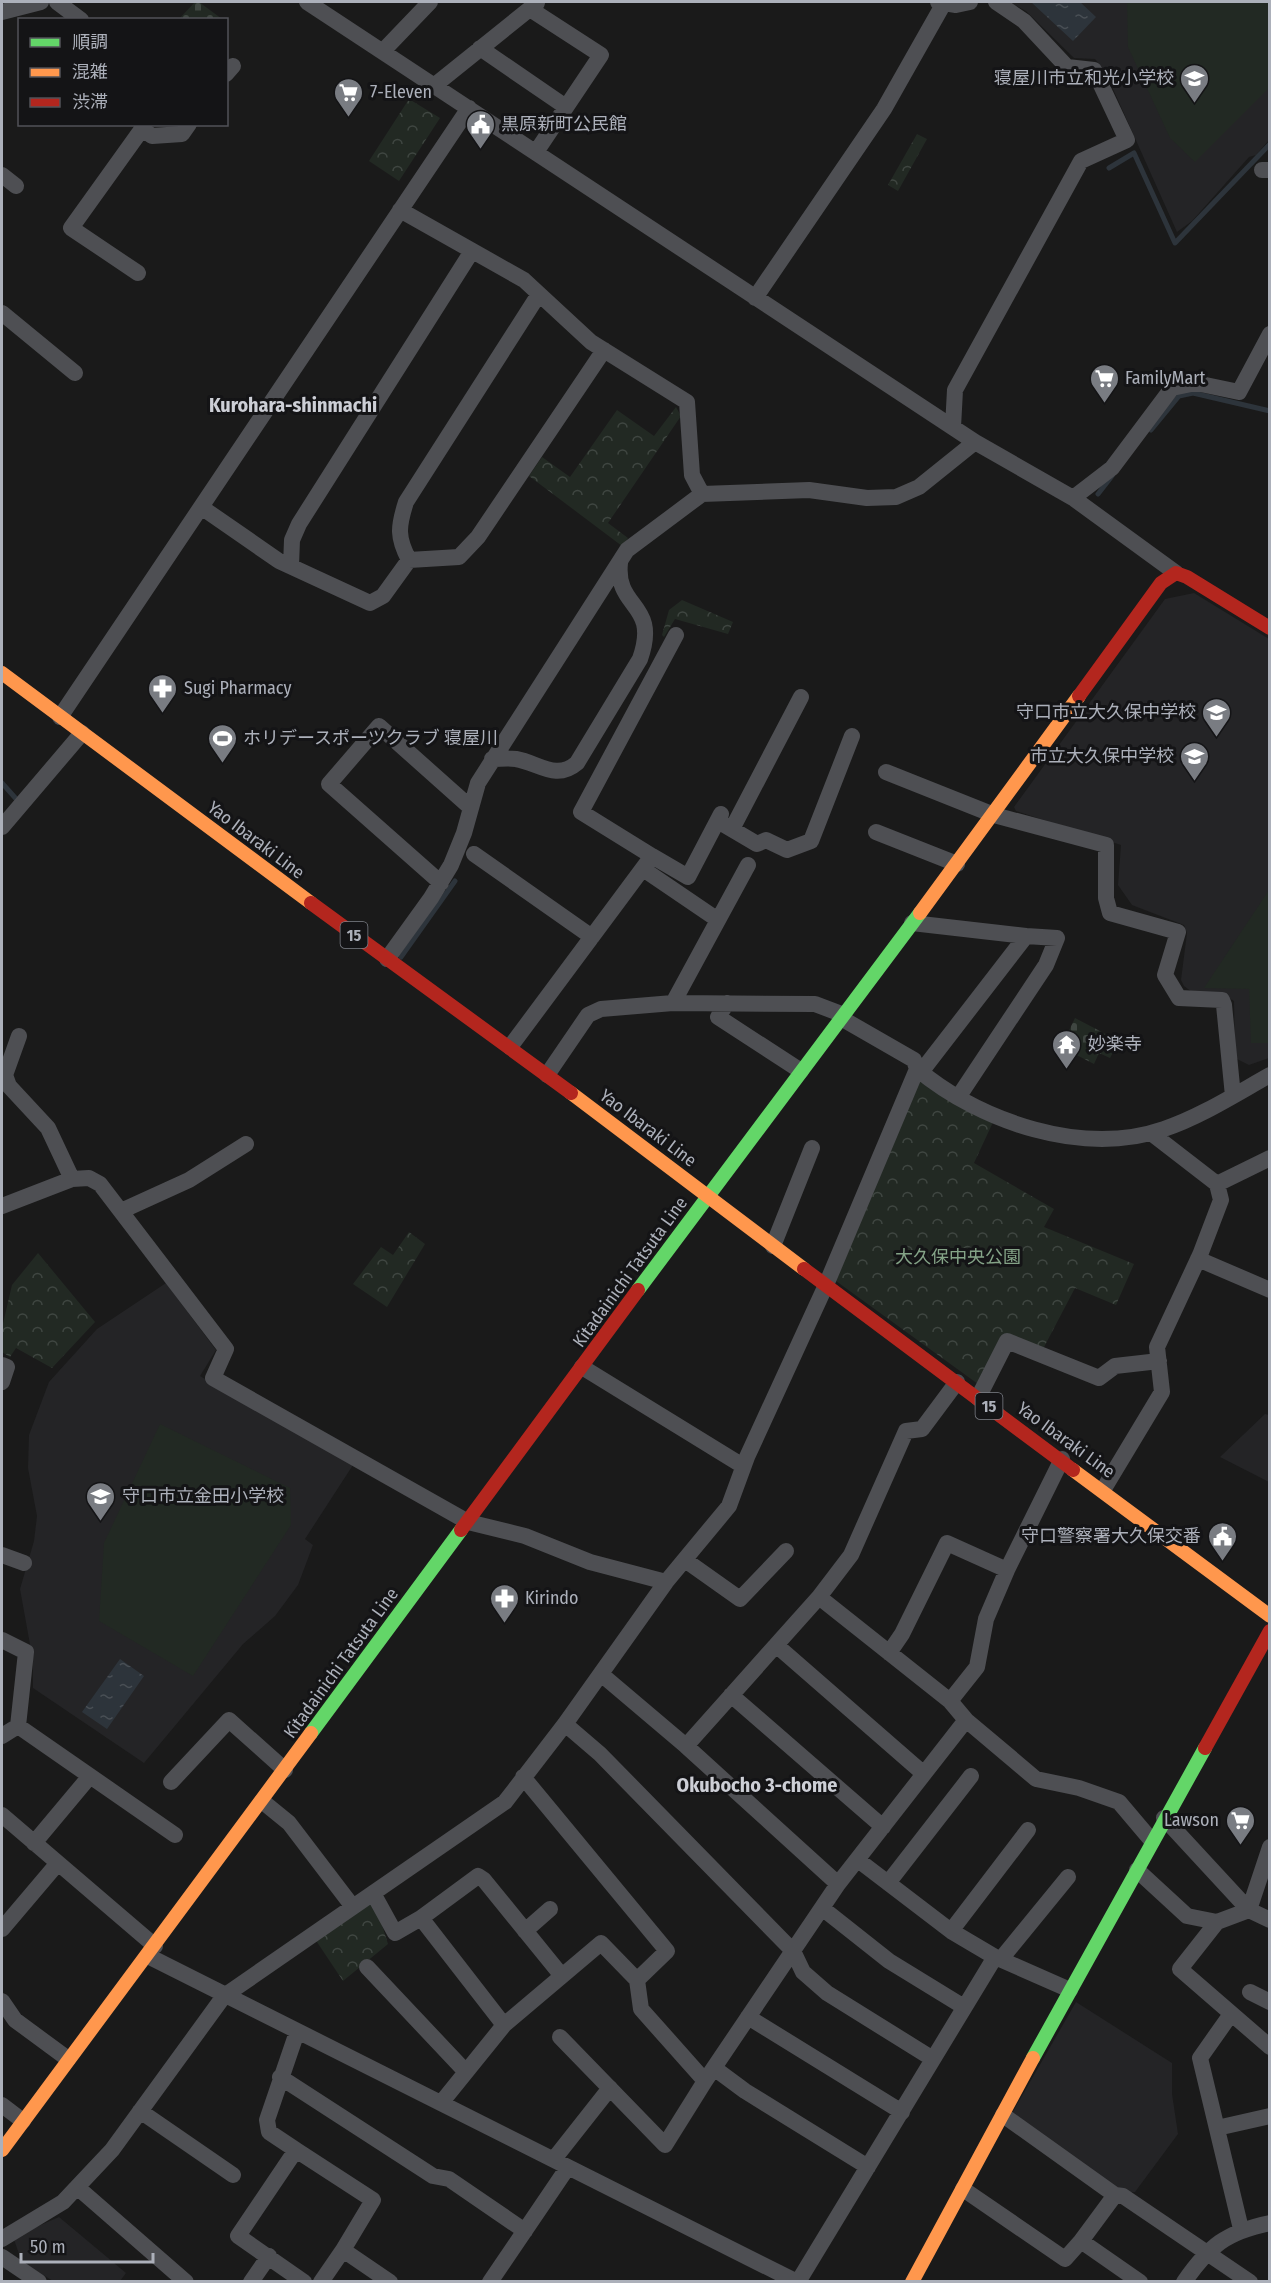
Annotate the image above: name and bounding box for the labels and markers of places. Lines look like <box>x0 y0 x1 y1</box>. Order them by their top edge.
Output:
school or university icon: 寝屋川市立和光小学校 <box>1179 62 1211 104</box>
place label: 寝屋川市立和光小学校 <box>994 67 1174 89</box>
supermarket icon: 7-Eleven <box>333 76 365 118</box>
place label: 7-Eleven <box>370 81 432 103</box>
public building icon: 黒原新町公民館 <box>464 108 496 150</box>
place label: 黒原新町公民館 <box>501 113 627 135</box>
supermarket icon: FamilyMart <box>1088 362 1120 404</box>
place label: FamilyMart <box>1125 367 1206 389</box>
pharmacy icon: Sugi Pharmacy <box>147 672 179 714</box>
place label: Sugi Pharmacy <box>184 677 292 699</box>
school or university icon: 守口市立大久保中学校 <box>1201 696 1233 738</box>
place label: 守口市立大久保中学校 <box>1016 701 1196 723</box>
sports icon: ホリデースポーツクラブ 寝屋川 <box>206 722 238 764</box>
place label: ホリデースポーツクラブ 寝屋川 <box>243 727 498 749</box>
school or university icon: 市立大久保中学校 <box>1179 740 1211 782</box>
place label: 市立大久保中学校 <box>1030 745 1174 767</box>
temple icon: 妙楽寺 <box>1051 1028 1083 1070</box>
place label: 妙楽寺 <box>1088 1033 1142 1055</box>
school or university icon: 守口市立金田小学校 <box>85 1480 117 1522</box>
place label: 守口市立金田小学校 <box>122 1485 284 1507</box>
public building icon: 守口警察署大久保交番 <box>1206 1520 1238 1562</box>
place label: 守口警察署大久保交番 <box>1021 1525 1201 1547</box>
pharmacy icon: Kirindo <box>488 1582 520 1624</box>
place label: Kirindo <box>525 1587 578 1609</box>
supermarket icon: Lawson <box>1224 1804 1256 1846</box>
place label: Lawson <box>1164 1809 1219 1831</box>

